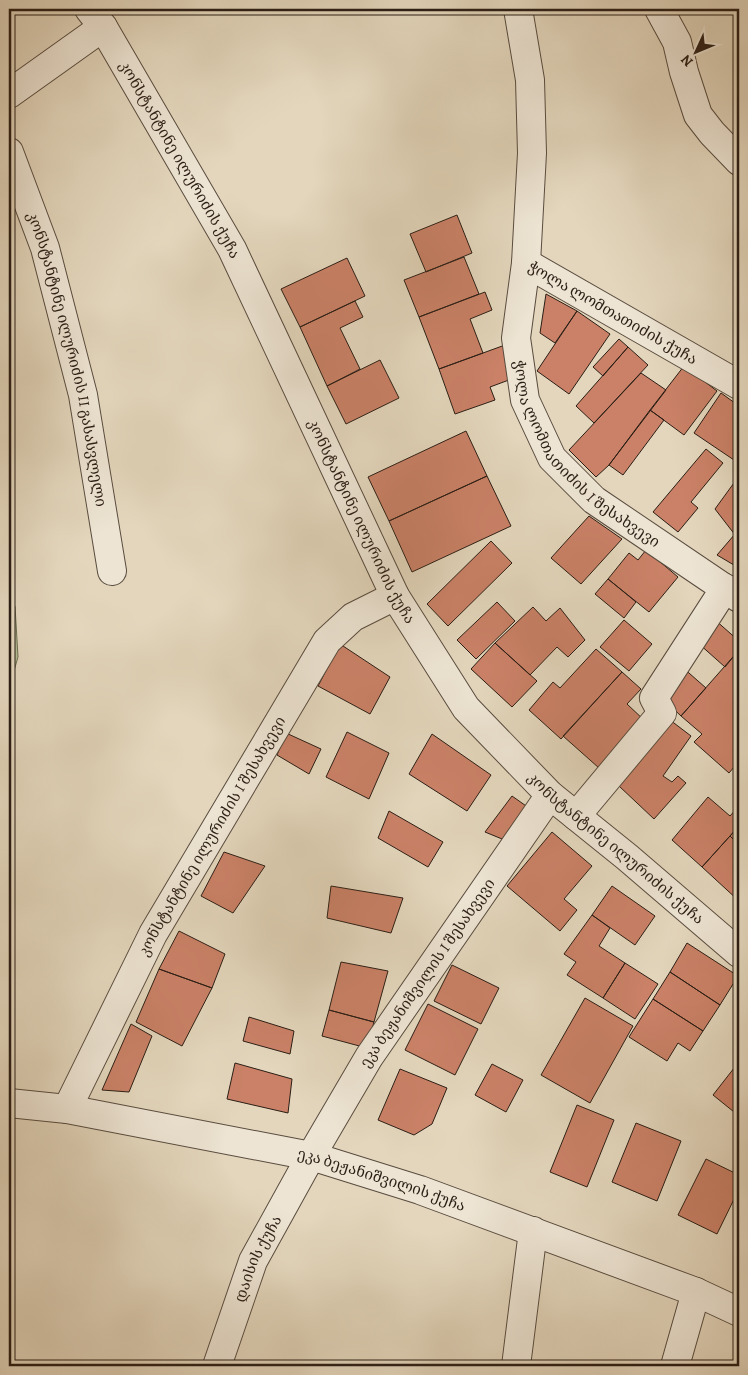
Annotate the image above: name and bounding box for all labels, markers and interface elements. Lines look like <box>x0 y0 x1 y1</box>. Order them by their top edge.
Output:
north arrow <box>670 28 720 78</box>
text: N <box>677 50 697 71</box>
street label: კონსტანტინე ილურიძის ქუჩა <box>115 57 245 262</box>
street label: კონსტანტინე ილურიძის II გასასვლელი <box>22 209 111 508</box>
street label: ჭოლა ლომთათიძის ქუჩა <box>525 256 701 369</box>
street label: ჭოლა ლომთათიძის I შესახვევი <box>509 359 664 552</box>
street label: კონსტანტინე ილურიძის ქუჩა <box>303 415 420 627</box>
street label: კონსტანტინე ილურიძის I შესახვევი <box>134 713 290 960</box>
street label: კონსტანტინე ილურიძის ქუჩა <box>523 768 708 929</box>
street label: ეკა ბეჟანიშვილის I შესახვევი <box>355 875 499 1071</box>
street label: ეკა ბეჟანიშვილის ქუჩა <box>296 1144 468 1216</box>
street label: დაისის ქუჩა <box>230 1212 286 1305</box>

